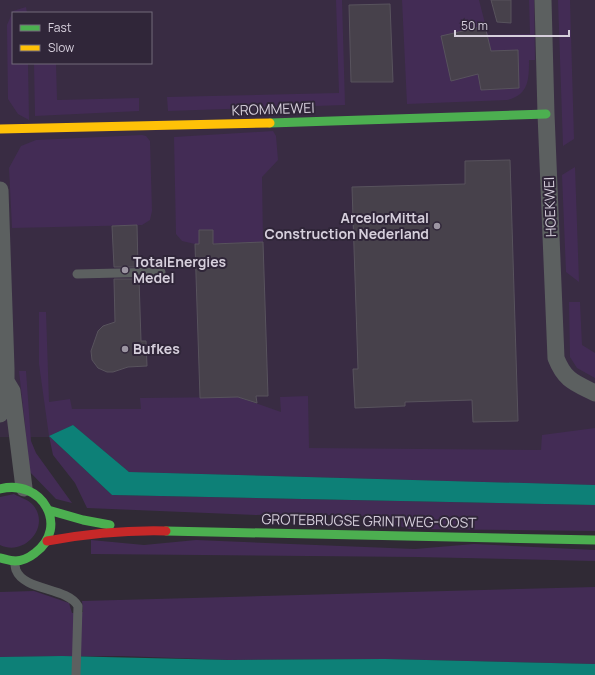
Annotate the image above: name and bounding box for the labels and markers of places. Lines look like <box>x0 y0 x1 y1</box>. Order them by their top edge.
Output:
place label: ArcelorMittal Construction Nederland <box>265 208 429 243</box>
marker: ArcelorMittal Construction Nederland <box>432 221 442 231</box>
place label: TotalEnergies Medel <box>133 252 227 287</box>
marker: TotalEnergies Medel <box>120 265 130 275</box>
place label: Bufkes <box>133 339 180 358</box>
marker: Bufkes <box>120 344 130 354</box>

